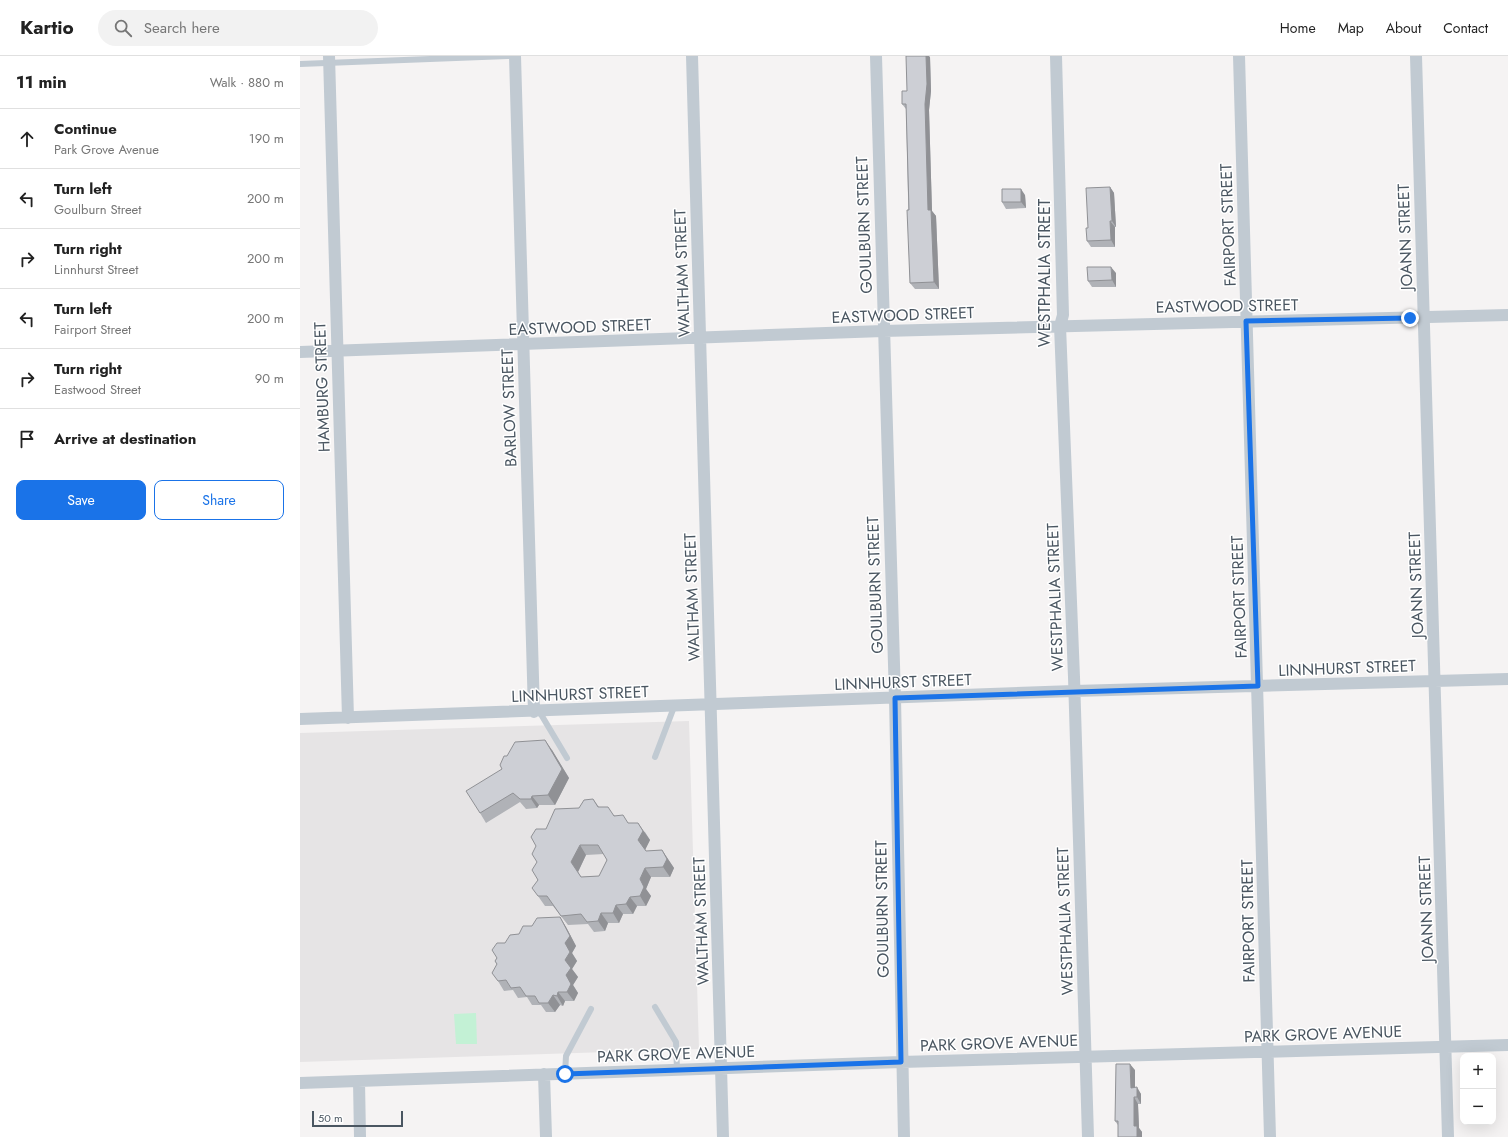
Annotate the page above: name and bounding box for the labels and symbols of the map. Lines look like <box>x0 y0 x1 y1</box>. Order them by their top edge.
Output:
street label: GOULBURN STREET <box>850 155 878 294</box>
street label: FAIRPORT STREET <box>1214 163 1242 287</box>
street label: JOANN STREET <box>1392 183 1418 293</box>
street label: WESTPHALIA STREET <box>1033 198 1056 347</box>
street label: WALTHAM STREET <box>668 208 696 338</box>
street label: EASTWOOD STREET <box>1155 293 1299 319</box>
street label: EASTWOOD STREET <box>831 301 975 329</box>
route end <box>1401 309 1419 327</box>
street label: EASTWOOD STREET <box>508 313 652 341</box>
street label: HAMBURG STREET <box>308 321 336 453</box>
street label: BARLOW STREET <box>495 348 523 467</box>
street label: GOULBURN STREET <box>861 515 889 654</box>
street label: WESTPHALIA STREET <box>1041 522 1069 672</box>
street label: JOANN STREET <box>1403 531 1429 641</box>
street label: WALTHAM STREET <box>678 532 706 662</box>
street label: FAIRPORT STREET <box>1225 535 1253 659</box>
street label: LINNHURST STREET <box>1278 654 1417 682</box>
street label: LINNHURST STREET <box>834 668 973 696</box>
street label: LINNHURST STREET <box>511 680 650 708</box>
street label: GOULBURN STREET <box>869 839 895 978</box>
street label: WESTPHALIA STREET <box>1051 846 1079 996</box>
street label: JOANN STREET <box>1413 855 1439 965</box>
street label: WALTHAM STREET <box>687 856 715 986</box>
street label: FAIRPORT STREET <box>1235 859 1261 983</box>
street label: PARK GROVE AVENUE <box>1244 1020 1402 1048</box>
street label: PARK GROVE AVENUE <box>920 1029 1078 1057</box>
street label: PARK GROVE AVENUE <box>597 1040 755 1068</box>
route start <box>556 1065 574 1083</box>
scale bar <box>312 1109 403 1128</box>

